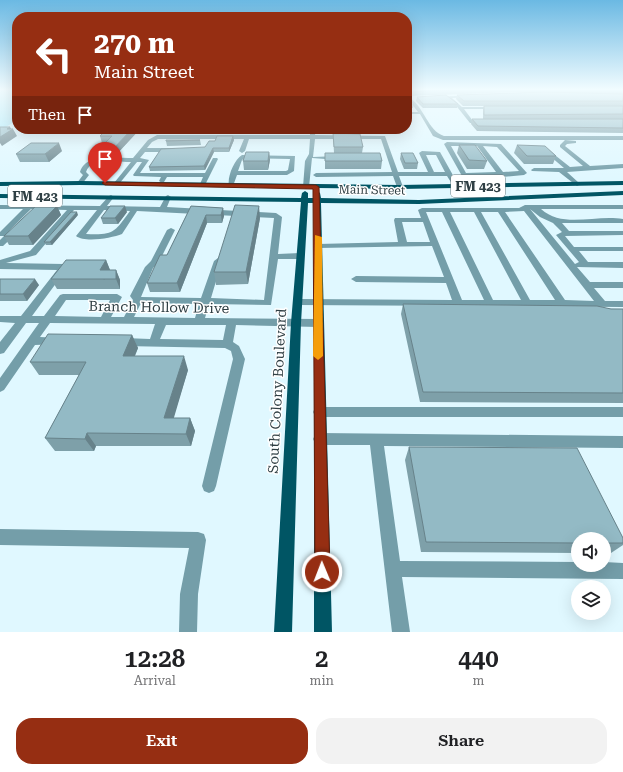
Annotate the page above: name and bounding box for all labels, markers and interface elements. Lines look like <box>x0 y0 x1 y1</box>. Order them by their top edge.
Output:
text: 270 m <box>94 27 175 60</box>
icon: left <box>28 28 80 80</box>
text: Main Street <box>94 61 194 82</box>
icon: arrive <box>74 104 96 126</box>
text: Then <box>28 106 66 124</box>
pin <box>88 142 122 183</box>
icon: arrive <box>94 148 116 170</box>
road number: FM 423 <box>451 175 505 197</box>
street label: Main Street <box>338 182 406 198</box>
road number: FM 423 <box>8 185 62 207</box>
street label: Branch Hollow Drive <box>88 298 230 316</box>
street label: South Colony Boulevard <box>265 308 289 474</box>
map controls <box>571 532 611 620</box>
button: sound <box>571 532 611 572</box>
position arrow <box>301 551 343 593</box>
button: layers <box>571 580 611 620</box>
text: 12:28 <box>124 645 185 673</box>
text: 2 <box>315 645 328 673</box>
text: 440 <box>458 645 499 673</box>
text: Arrival <box>134 673 176 688</box>
text: min <box>310 673 334 688</box>
text: m <box>473 673 484 688</box>
button: Exit <box>16 718 308 764</box>
button: Share <box>316 718 607 764</box>

